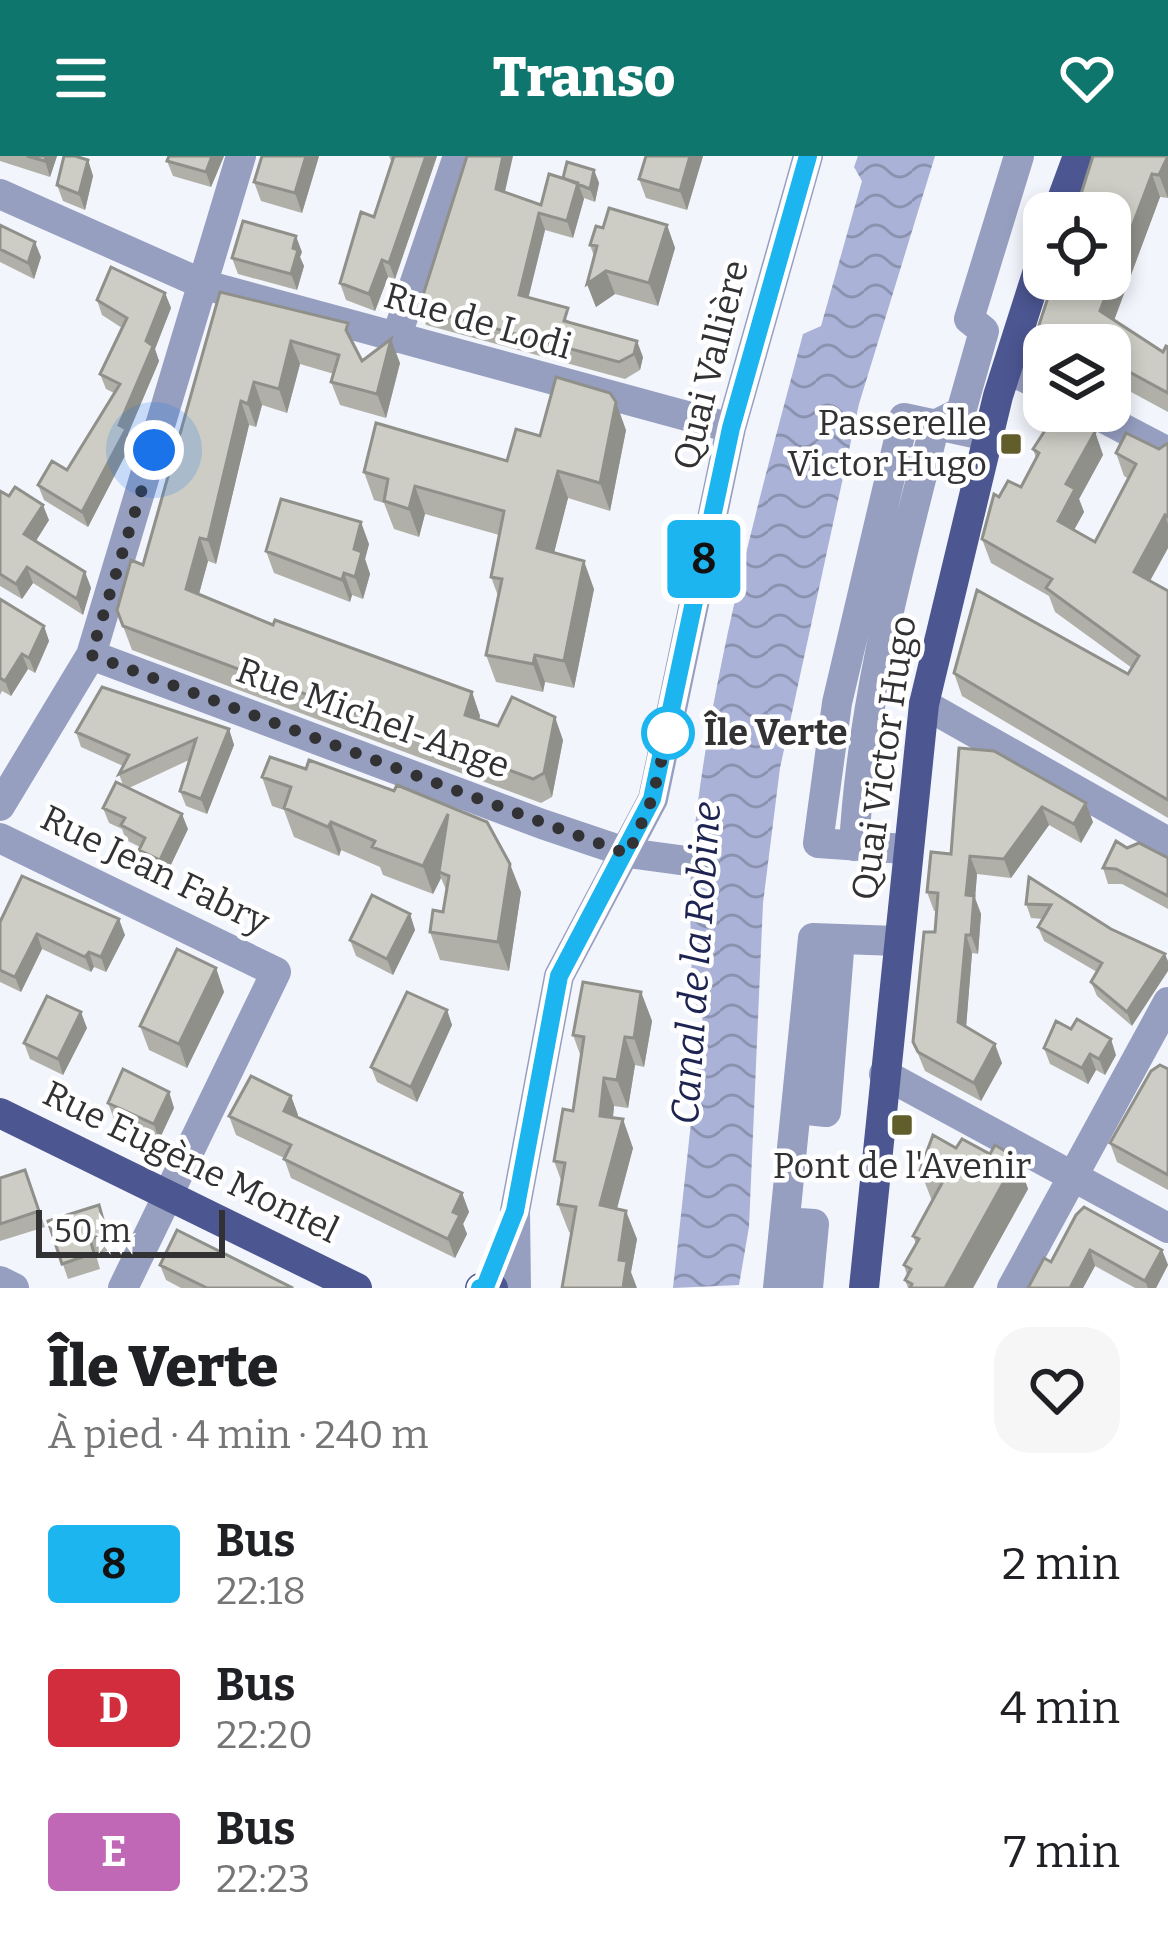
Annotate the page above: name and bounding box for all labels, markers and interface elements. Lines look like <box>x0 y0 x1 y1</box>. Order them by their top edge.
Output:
icon: menu <box>48 45 114 111</box>
icon: heart <box>1054 45 1120 111</box>
text: Transo <box>493 46 675 110</box>
map controls <box>1023 192 1131 432</box>
button: locate <box>1023 192 1131 300</box>
street label: Quai Vallière <box>664 256 758 474</box>
street label: Rue de Lodi <box>379 273 577 369</box>
button: layers <box>1023 324 1131 432</box>
place label: Passerelle Victor Hugo <box>787 401 987 486</box>
your location <box>124 420 184 480</box>
marker: Passerelle Victor Hugo <box>998 431 1024 457</box>
line badge: 8 <box>665 520 743 598</box>
text: 8 <box>691 534 717 584</box>
street label: Quai Victor Hugo <box>842 613 926 903</box>
street label: Rue Michel-Ange <box>230 648 516 788</box>
marker: Île Verte <box>643 708 693 758</box>
place label: Île Verte <box>703 710 848 755</box>
street label: Rue Jean Fabry <box>34 796 277 945</box>
water label: Canal de la Robine <box>662 800 730 1126</box>
street label: Rue Eugène Montel <box>36 1071 346 1253</box>
marker: Pont de l'Avenir <box>889 1112 915 1138</box>
place label: Pont de l'Avenir <box>773 1144 1031 1188</box>
scale bar <box>36 1204 225 1257</box>
text: 50 m <box>54 1211 131 1251</box>
button: heart <box>994 1327 1120 1453</box>
text: Île Verte <box>48 1333 278 1401</box>
text: À pied · 4 min · 240 m <box>48 1412 429 1458</box>
text: Bus <box>216 1514 295 1568</box>
text: 2 min <box>1002 1537 1120 1591</box>
text: 8 <box>101 1539 127 1589</box>
text: 22:18 <box>216 1568 306 1614</box>
text: Bus <box>216 1658 295 1712</box>
text: 4 min <box>1000 1681 1120 1735</box>
text: D <box>99 1683 129 1733</box>
text: 22:20 <box>216 1712 313 1758</box>
text: Bus <box>216 1802 295 1856</box>
text: 7 min <box>1004 1825 1120 1879</box>
text: E <box>101 1827 127 1877</box>
text: 22:23 <box>216 1856 310 1902</box>

